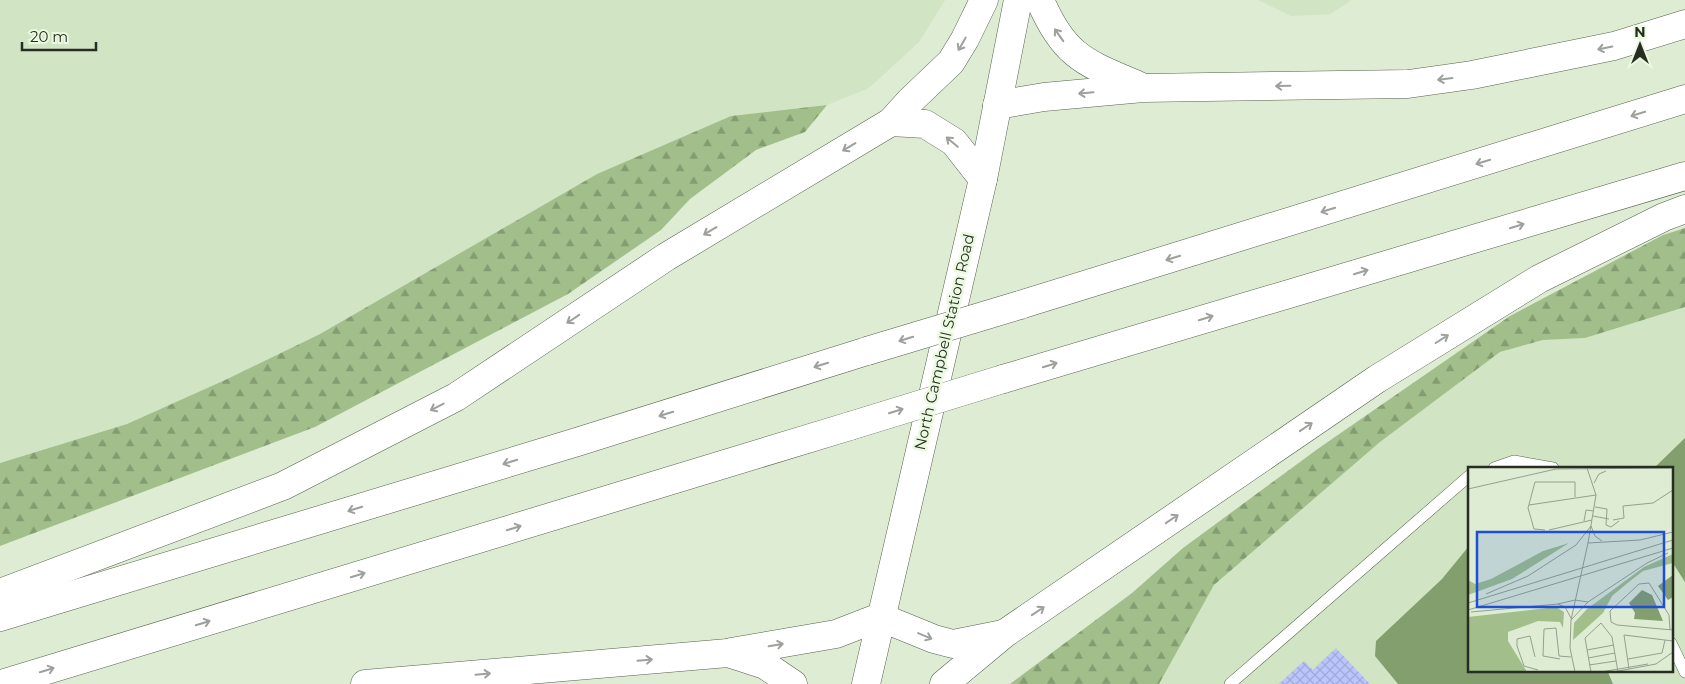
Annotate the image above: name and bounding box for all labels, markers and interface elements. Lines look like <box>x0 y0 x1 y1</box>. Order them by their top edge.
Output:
scale bar <box>22 20 96 52</box>
north arrow <box>1615 20 1665 70</box>
text: N <box>1634 23 1646 41</box>
text: 20 m <box>30 27 68 46</box>
one-way arrow <box>1054 28 1064 42</box>
one-way arrow <box>957 36 967 50</box>
one-way arrow <box>1597 43 1613 53</box>
one-way arrow <box>1437 74 1453 84</box>
one-way arrow <box>1275 81 1291 90</box>
one-way arrow <box>1078 88 1094 98</box>
one-way arrow <box>1631 109 1647 119</box>
one-way arrow <box>945 136 958 147</box>
one-way arrow <box>843 143 857 153</box>
one-way arrow <box>1476 158 1492 167</box>
one-way arrow <box>1321 206 1336 215</box>
one-way arrow <box>1509 220 1525 230</box>
one-way arrow <box>703 226 717 236</box>
street label: North Campbell Station Road <box>910 232 978 452</box>
one-way arrow <box>1165 254 1181 264</box>
one-way arrow <box>1353 267 1369 277</box>
one-way arrow <box>1197 313 1213 323</box>
one-way arrow <box>566 314 580 324</box>
one-way arrow <box>1435 333 1449 344</box>
one-way arrow <box>899 335 915 345</box>
one-way arrow <box>1042 359 1058 369</box>
one-way arrow <box>813 361 829 371</box>
one-way arrow <box>430 403 445 412</box>
one-way arrow <box>888 406 904 416</box>
one-way arrow <box>658 410 674 419</box>
one-way arrow <box>1299 422 1313 433</box>
one-way arrow <box>503 458 519 467</box>
inset map <box>1468 467 1672 672</box>
one-way arrow <box>347 505 363 515</box>
one-way arrow <box>1165 514 1179 524</box>
one-way arrow <box>505 523 521 532</box>
one-way arrow <box>350 570 366 580</box>
one-way arrow <box>1030 606 1044 616</box>
one-way arrow <box>194 617 210 627</box>
one-way arrow <box>917 631 932 641</box>
one-way arrow <box>767 639 783 649</box>
one-way arrow <box>636 655 652 665</box>
one-way arrow <box>39 664 55 674</box>
one-way arrow <box>475 669 491 679</box>

